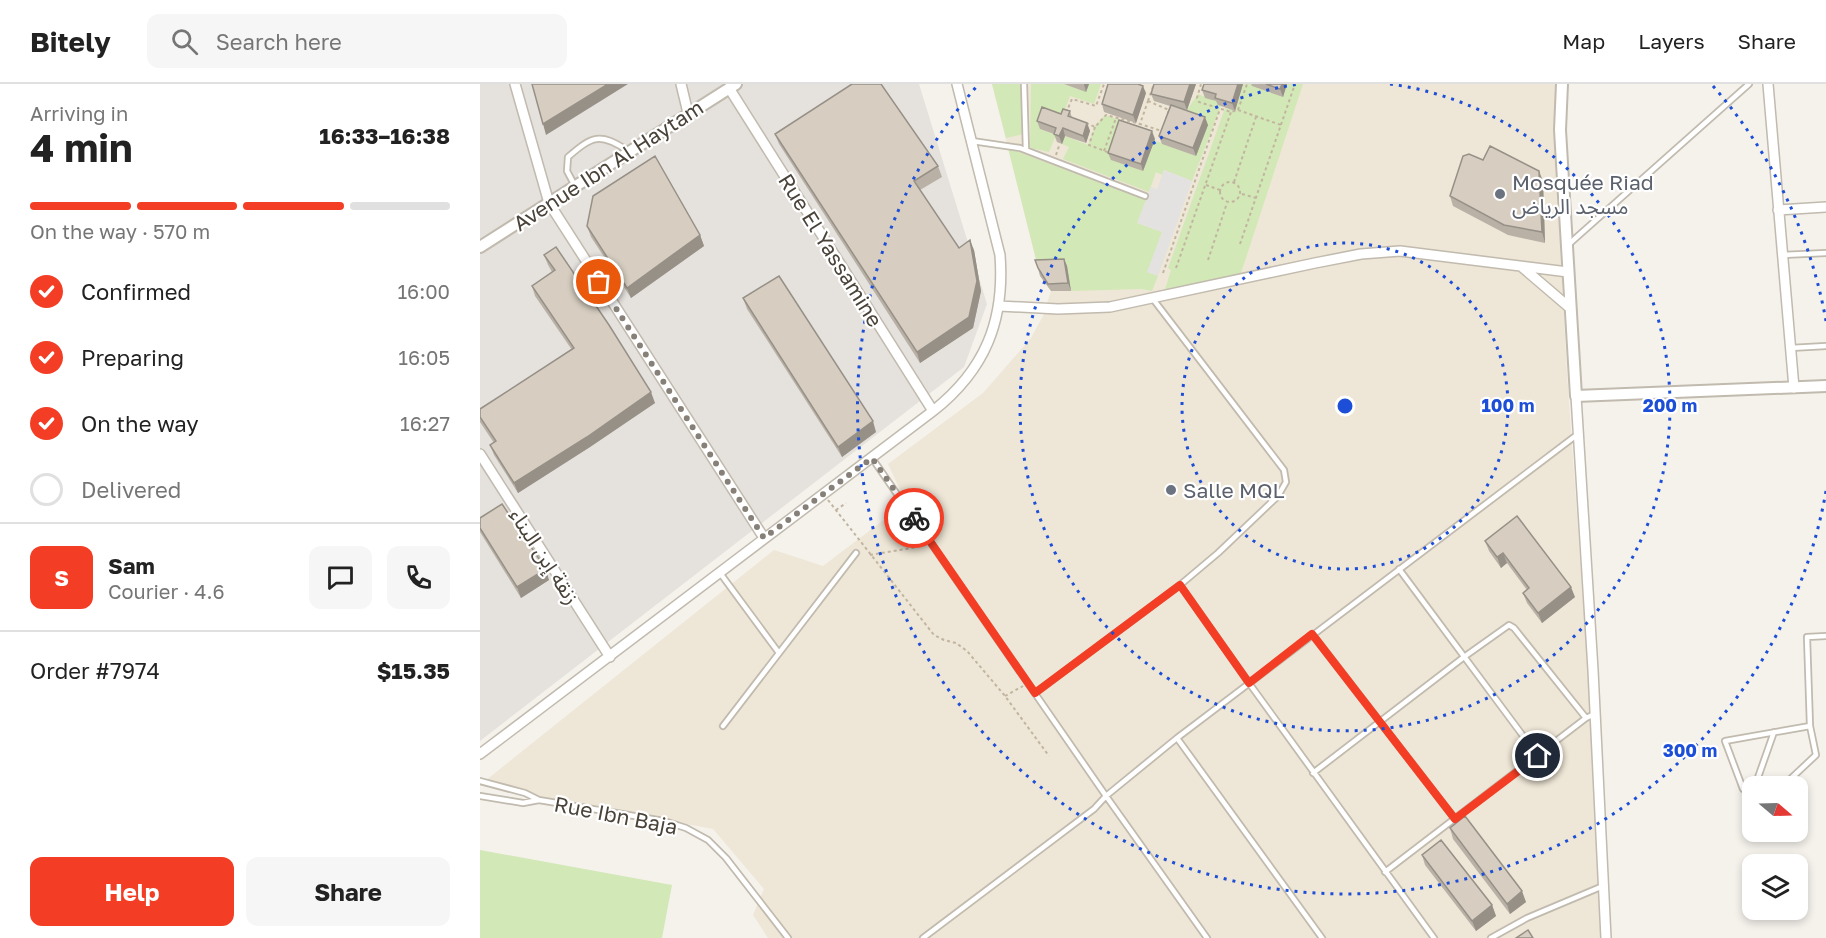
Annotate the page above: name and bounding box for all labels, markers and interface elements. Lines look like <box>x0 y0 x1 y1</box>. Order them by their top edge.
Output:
search box <box>147 14 567 68</box>
text: Bitely <box>30 25 111 58</box>
icon: search <box>168 25 201 58</box>
text: Search here <box>216 28 342 55</box>
text: Map <box>1562 28 1605 54</box>
text: Layers <box>1638 28 1705 54</box>
text: Share <box>1738 28 1796 54</box>
street label: Avenue Ibn Al Haytam <box>508 94 708 236</box>
text: Arriving in <box>30 101 128 125</box>
text: 16:33–16:38 <box>319 122 450 149</box>
text: 4 min <box>30 124 133 171</box>
street label: Rue El Yassamine <box>773 169 889 331</box>
place label: Mosquée Riad مسجد الرياض <box>1512 169 1654 219</box>
marker: Mosquée Riad مسجد الرياض <box>1493 187 1507 201</box>
text: On the way · 570 m <box>30 219 210 243</box>
pin <box>573 256 624 307</box>
icon: bag <box>582 265 615 298</box>
icon: check <box>30 275 63 308</box>
text: Confirmed <box>81 278 191 305</box>
text: 16:00 <box>397 279 450 303</box>
icon: check <box>30 341 63 374</box>
text: Preparing <box>81 344 184 371</box>
text: 16:05 <box>398 345 450 369</box>
text: 100 m <box>1482 394 1534 416</box>
text: 200 m <box>1643 394 1697 416</box>
centre of rings <box>1335 396 1355 416</box>
icon: check <box>30 407 63 440</box>
text: On the way <box>81 410 199 437</box>
text: 16:27 <box>400 411 450 435</box>
text: Delivered <box>81 476 181 503</box>
place label: Salle MQL <box>1183 477 1285 503</box>
marker: Salle MQL <box>1164 483 1178 497</box>
courier <box>884 488 944 548</box>
icon: bike <box>898 502 931 535</box>
street label: زنقة إبن البناء <box>503 503 586 609</box>
button: chat <box>309 546 372 609</box>
button: phone <box>387 546 450 609</box>
text: Sam <box>108 552 155 579</box>
text: S <box>54 564 69 591</box>
text: Courier · 4.6 <box>108 579 225 603</box>
text: Order #7974 <box>30 657 160 684</box>
text: $15.35 <box>377 657 450 684</box>
pin <box>1512 730 1563 781</box>
icon: home <box>1521 739 1554 772</box>
text: 300 m <box>1663 739 1717 761</box>
north arrow <box>1742 776 1808 842</box>
map controls <box>1742 776 1808 920</box>
street label: Rue Ibn Baja <box>552 790 680 840</box>
button: layers <box>1742 854 1808 920</box>
button: Help <box>30 857 234 926</box>
button: Share <box>246 857 450 926</box>

